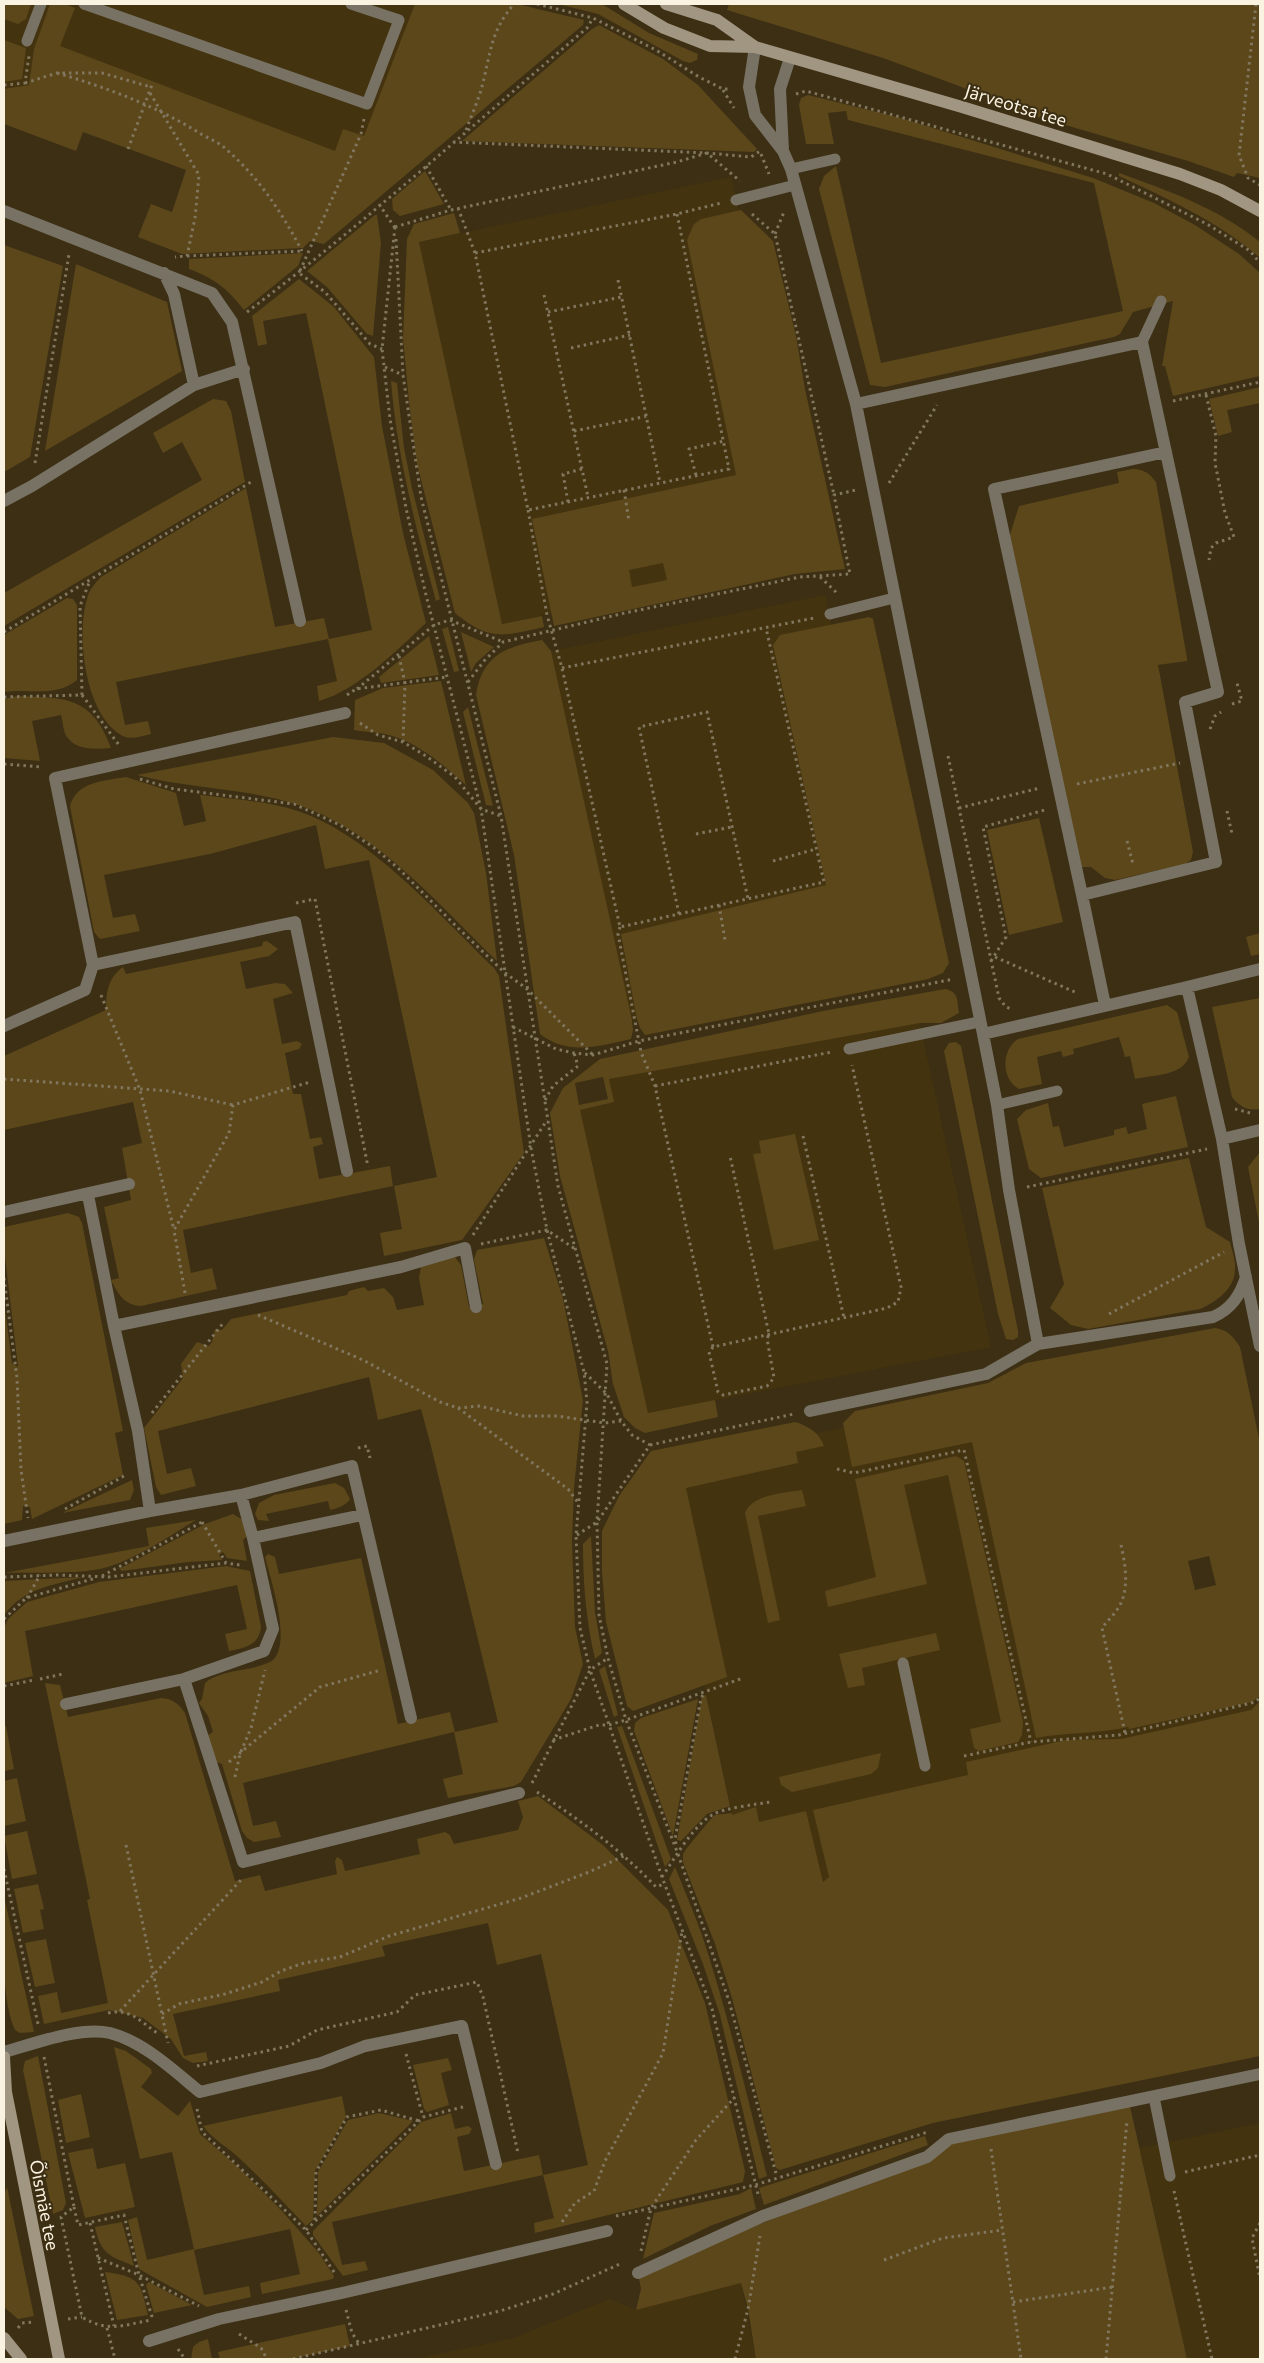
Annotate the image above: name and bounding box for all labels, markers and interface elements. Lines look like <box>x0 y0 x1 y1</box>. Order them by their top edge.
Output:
street label: Järveotsa tee <box>962 79 1070 131</box>
street label: Õismäe tee <box>25 2158 65 2252</box>

